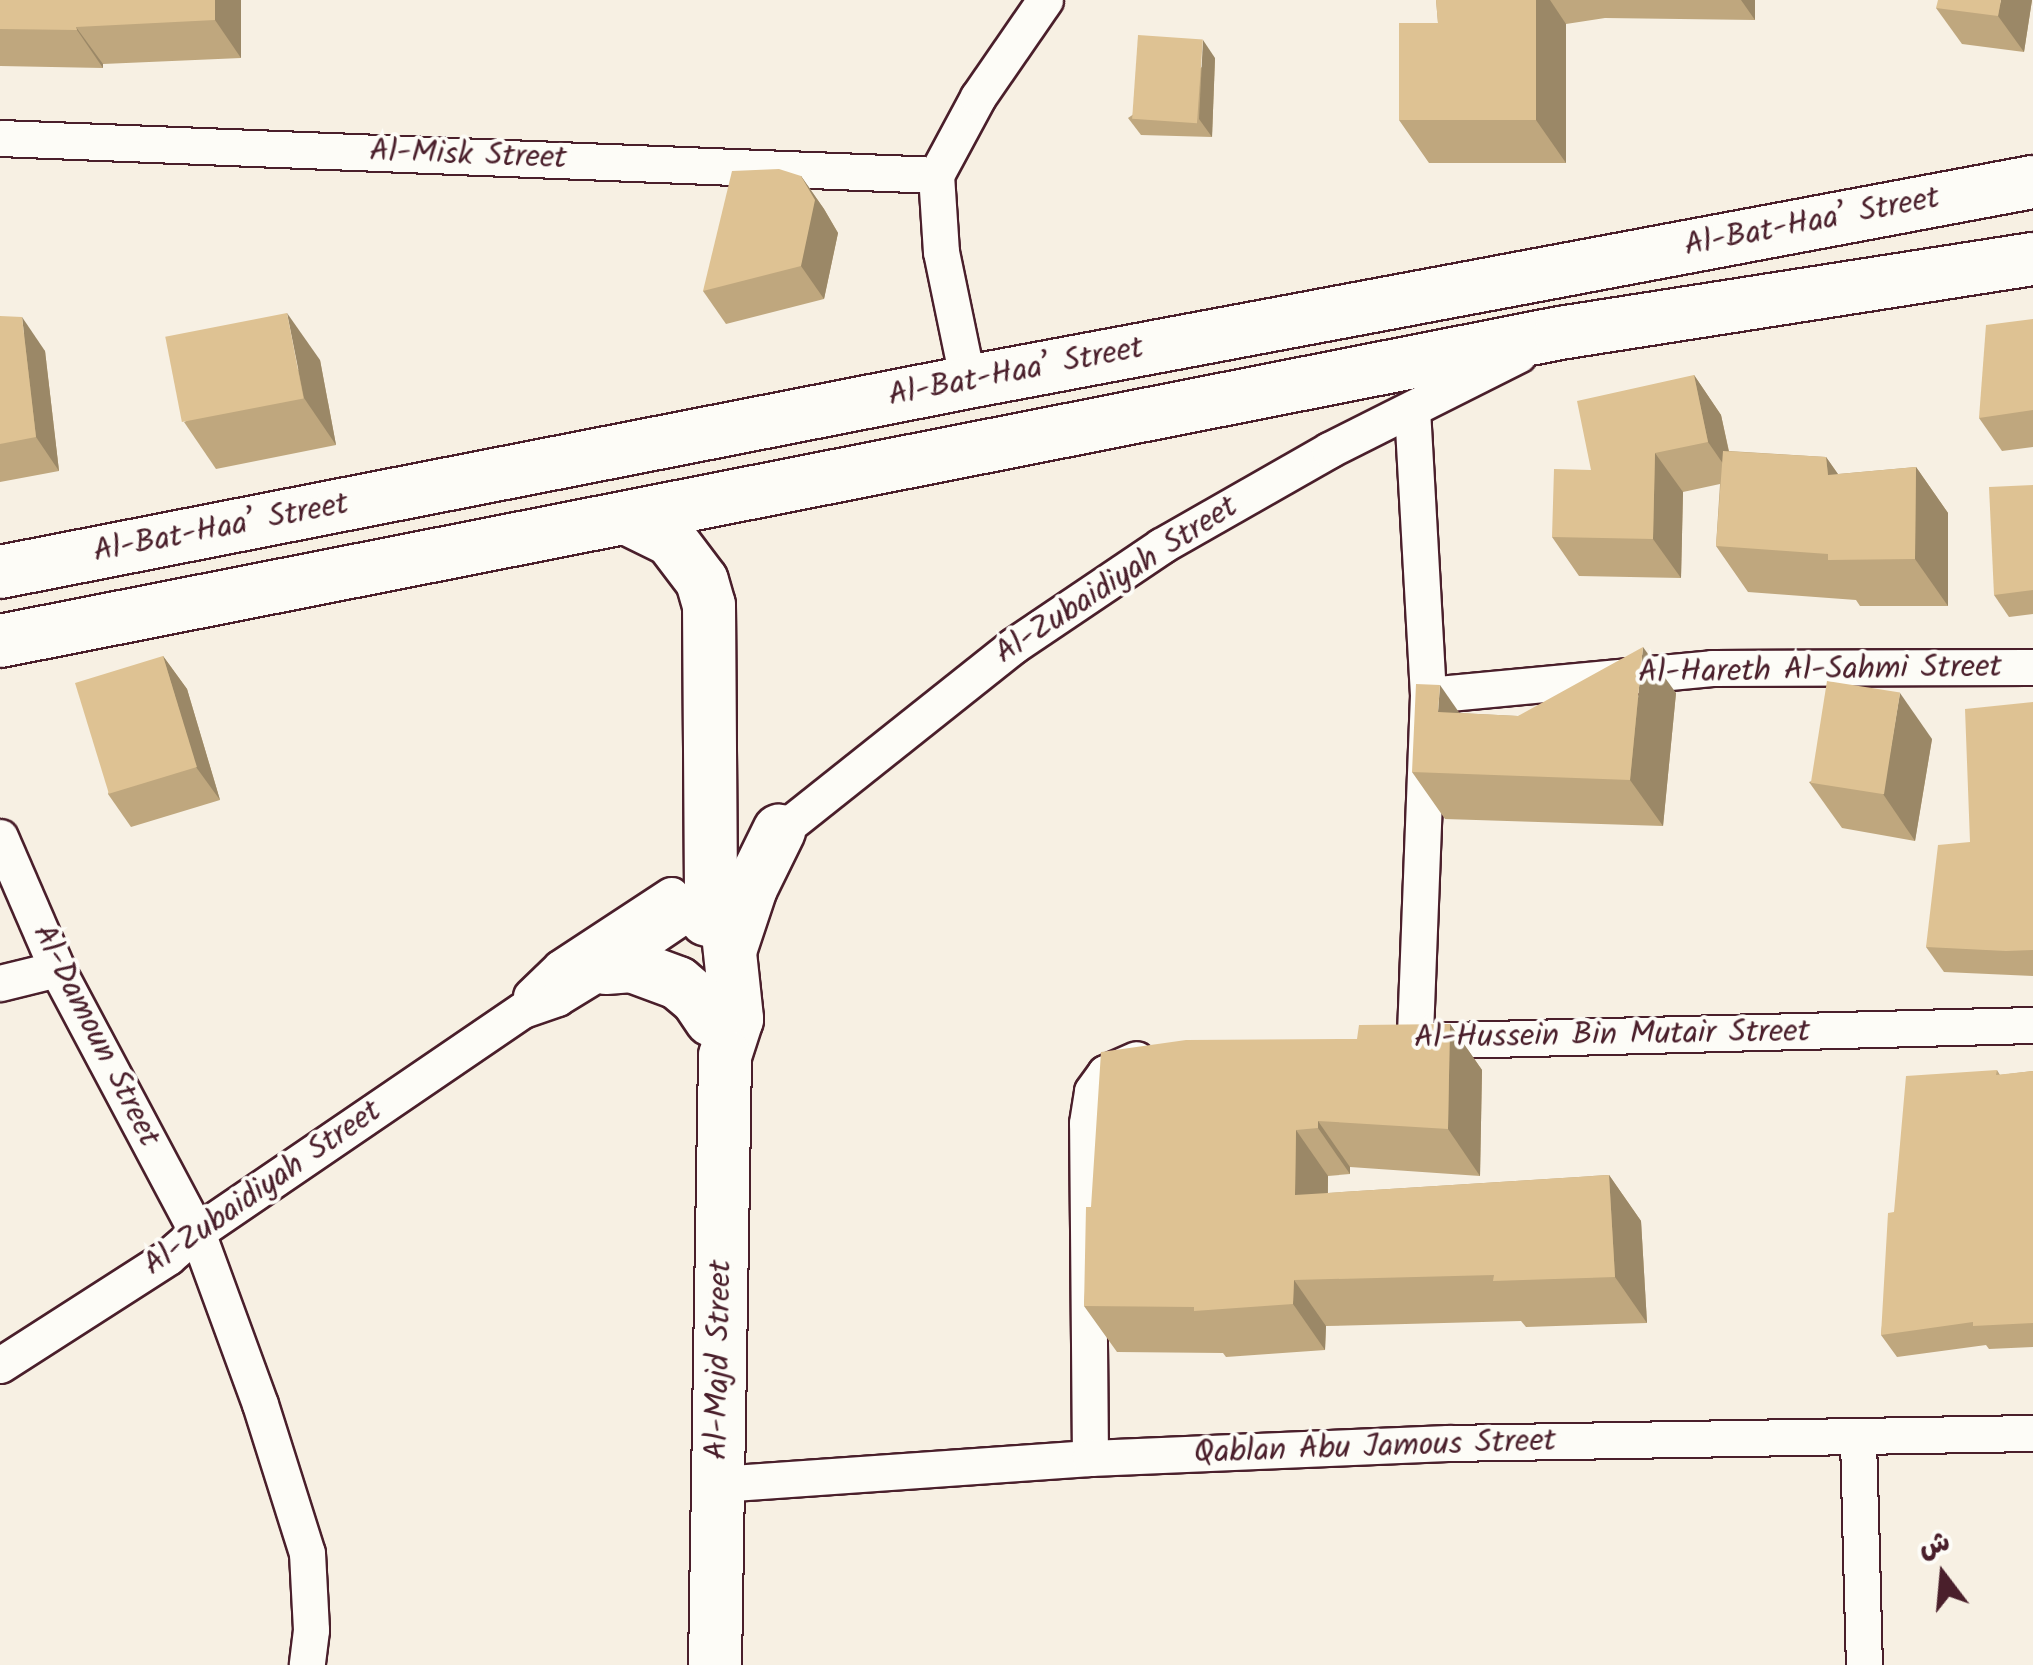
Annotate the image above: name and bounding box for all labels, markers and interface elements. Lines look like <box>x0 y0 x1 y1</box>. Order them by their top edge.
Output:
street label: Al-Misk Street <box>369 133 567 179</box>
street label: Al-Bat-Haa’ Street <box>1681 179 1943 267</box>
street label: Al-Bat-Haa’ Street <box>885 329 1147 417</box>
street label: Al-Bat-Haa’ Street <box>90 485 352 573</box>
street label: Al-Zubaidiyah Street <box>989 488 1245 674</box>
street label: Al-Hareth Al-Sahmi Street <box>1638 649 2002 693</box>
street label: Al-Damoun Street <box>22 919 168 1153</box>
street label: Al-Hussein Bin Mutair Street <box>1414 1013 1810 1059</box>
street label: Al-Zubaidiyah Street <box>137 1093 389 1285</box>
street label: Al-Majd Street <box>699 1260 741 1460</box>
street label: Qablan Abu Jamous Street <box>1193 1422 1557 1474</box>
text: ش <box>1914 1520 1956 1572</box>
north arrow <box>1893 1525 1993 1625</box>

